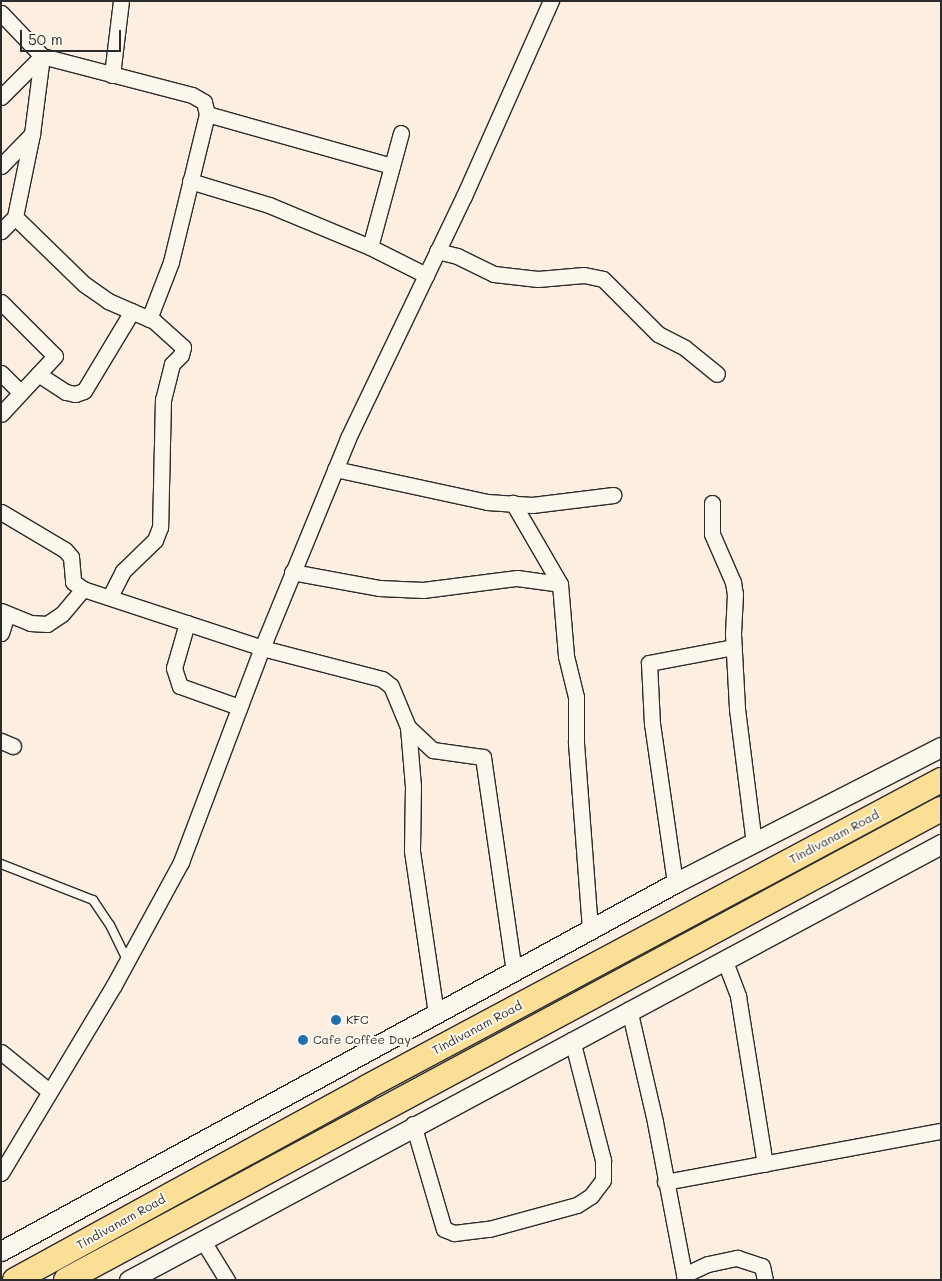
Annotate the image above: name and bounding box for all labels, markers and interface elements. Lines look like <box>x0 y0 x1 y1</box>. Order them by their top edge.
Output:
scale bar <box>22 20 124 52</box>
text: 50 m <box>28 29 63 49</box>
street label: Tindivanam Road <box>787 807 881 867</box>
street label: Tindivanam Road <box>430 998 524 1058</box>
place label: KFC <box>346 1013 369 1027</box>
marker: KFC <box>330 1014 342 1026</box>
place label: Cafe Coffee Day <box>313 1033 411 1047</box>
marker: Cafe Coffee Day <box>297 1034 309 1046</box>
street label: Tindivanam Road <box>74 1192 168 1252</box>

